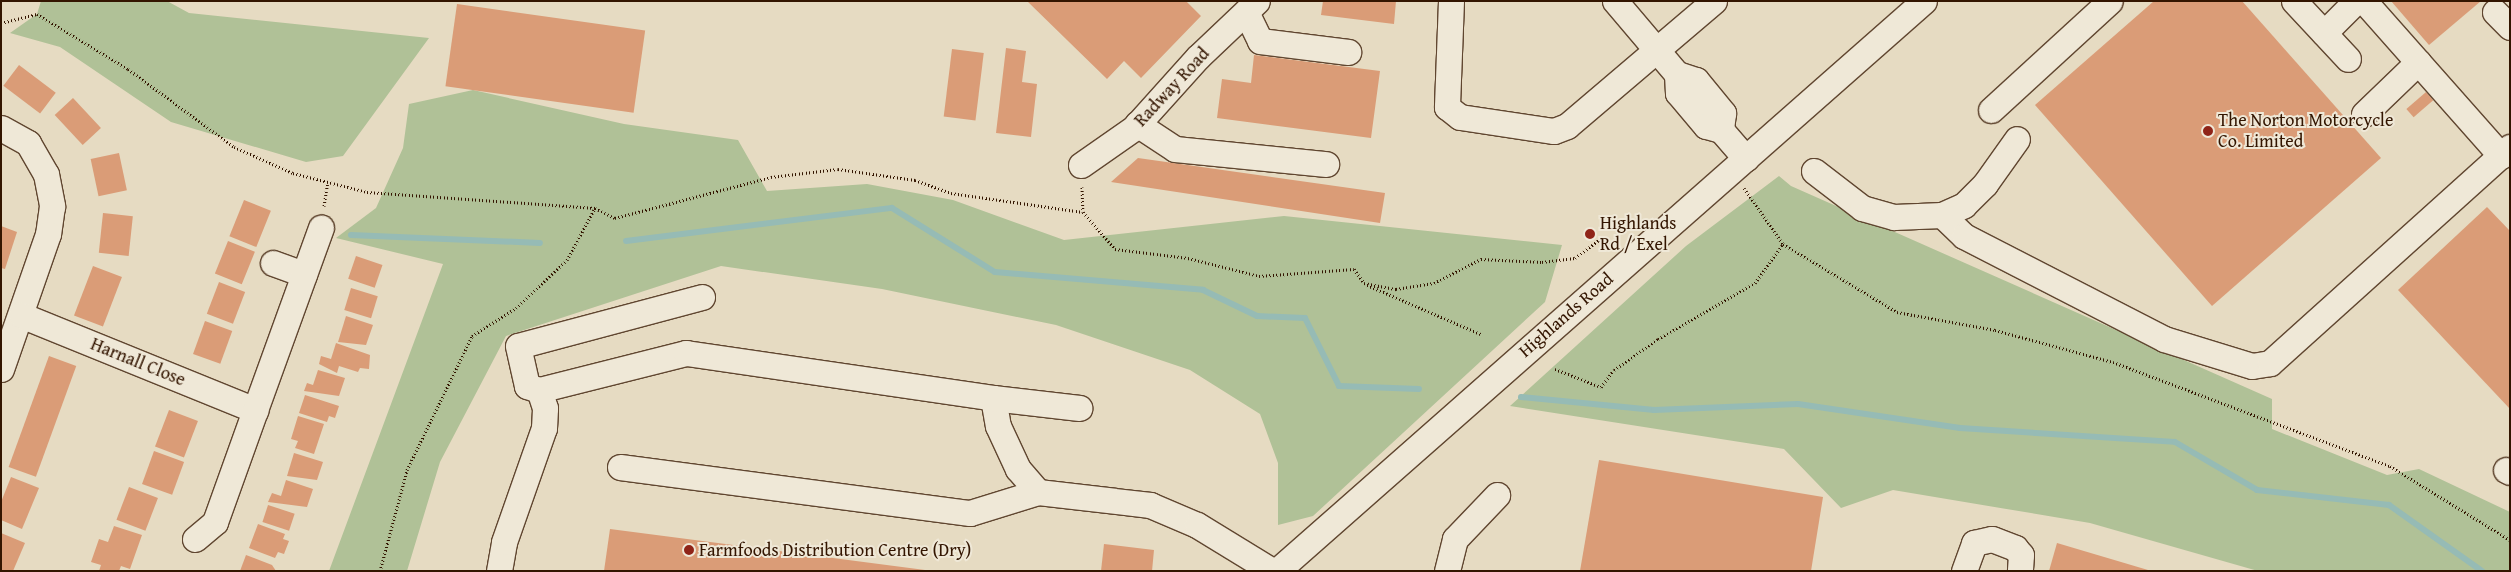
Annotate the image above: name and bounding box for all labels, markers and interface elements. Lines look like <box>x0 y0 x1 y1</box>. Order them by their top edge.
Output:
street label: Radway Road <box>1130 43 1214 131</box>
place label: The Norton Motorcycle Co. Limited <box>2218 110 2393 152</box>
marker: The Norton Motorcycle Co. Limited <box>2202 125 2214 137</box>
place label: Highlands Rd / Exel <box>1600 213 1676 255</box>
marker: Highlands Rd / Exel <box>1584 228 1596 240</box>
street label: Highlands Road <box>1514 268 1618 362</box>
street label: Harnall Close <box>88 333 188 391</box>
place label: Farmfoods Distribution Centre (Dry) <box>699 539 971 561</box>
marker: Farmfoods Distribution Centre (Dry) <box>683 544 695 556</box>

